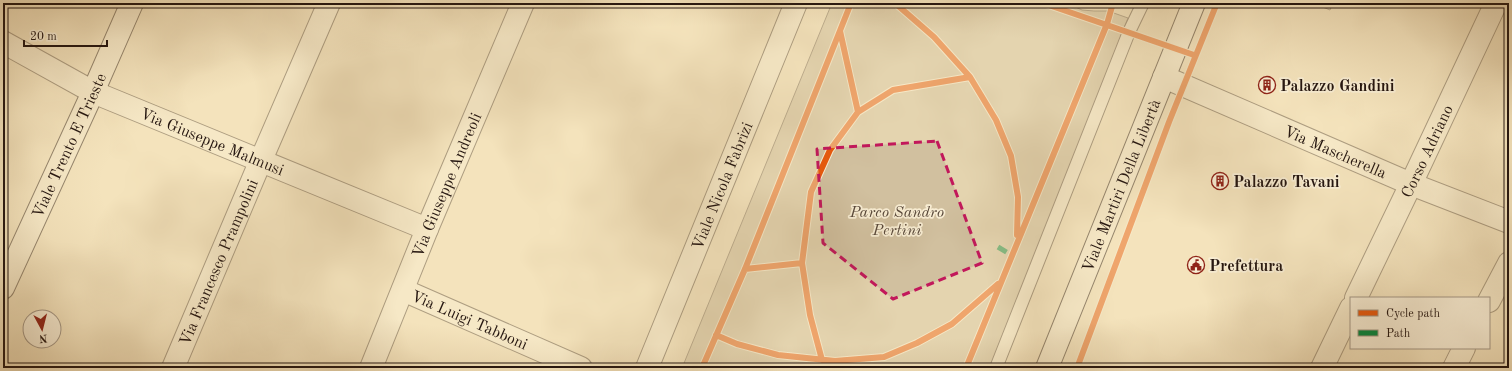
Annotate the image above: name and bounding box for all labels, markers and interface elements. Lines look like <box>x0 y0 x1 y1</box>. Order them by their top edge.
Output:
scale bar <box>24 22 107 48</box>
text: 20 m <box>30 31 57 43</box>
street label: Viale Trento E Trieste <box>30 71 110 221</box>
building icon: Palazzo Gandini <box>1257 75 1277 95</box>
place label: Palazzo Gandini <box>1280 79 1395 95</box>
street label: Viale Martiri Della Libertà <box>1080 97 1164 275</box>
street label: Corso Adriano <box>1400 103 1457 201</box>
street label: Via Giuseppe Malmusi <box>137 106 286 179</box>
street label: Via Giuseppe Andreoli <box>410 111 485 260</box>
street label: Viale Nicola Fabrizi <box>690 120 757 253</box>
street label: Via Mascherella <box>1281 124 1389 182</box>
building icon: Palazzo Tavani <box>1210 171 1230 191</box>
place label: Palazzo Tavani <box>1233 175 1340 191</box>
street label: Via Francesco Prampolini <box>177 177 262 348</box>
park label: Parco Sandro Pertini <box>849 205 944 239</box>
public building icon: Prefettura <box>1186 255 1206 275</box>
place label: Prefettura <box>1209 259 1283 275</box>
street label: Via Luigi Tabboni <box>408 289 530 354</box>
legend <box>1350 297 1490 349</box>
text: Cycle path <box>1386 308 1441 320</box>
north arrow <box>22 309 62 349</box>
text: Path <box>1386 328 1411 340</box>
text: N <box>38 331 48 343</box>

